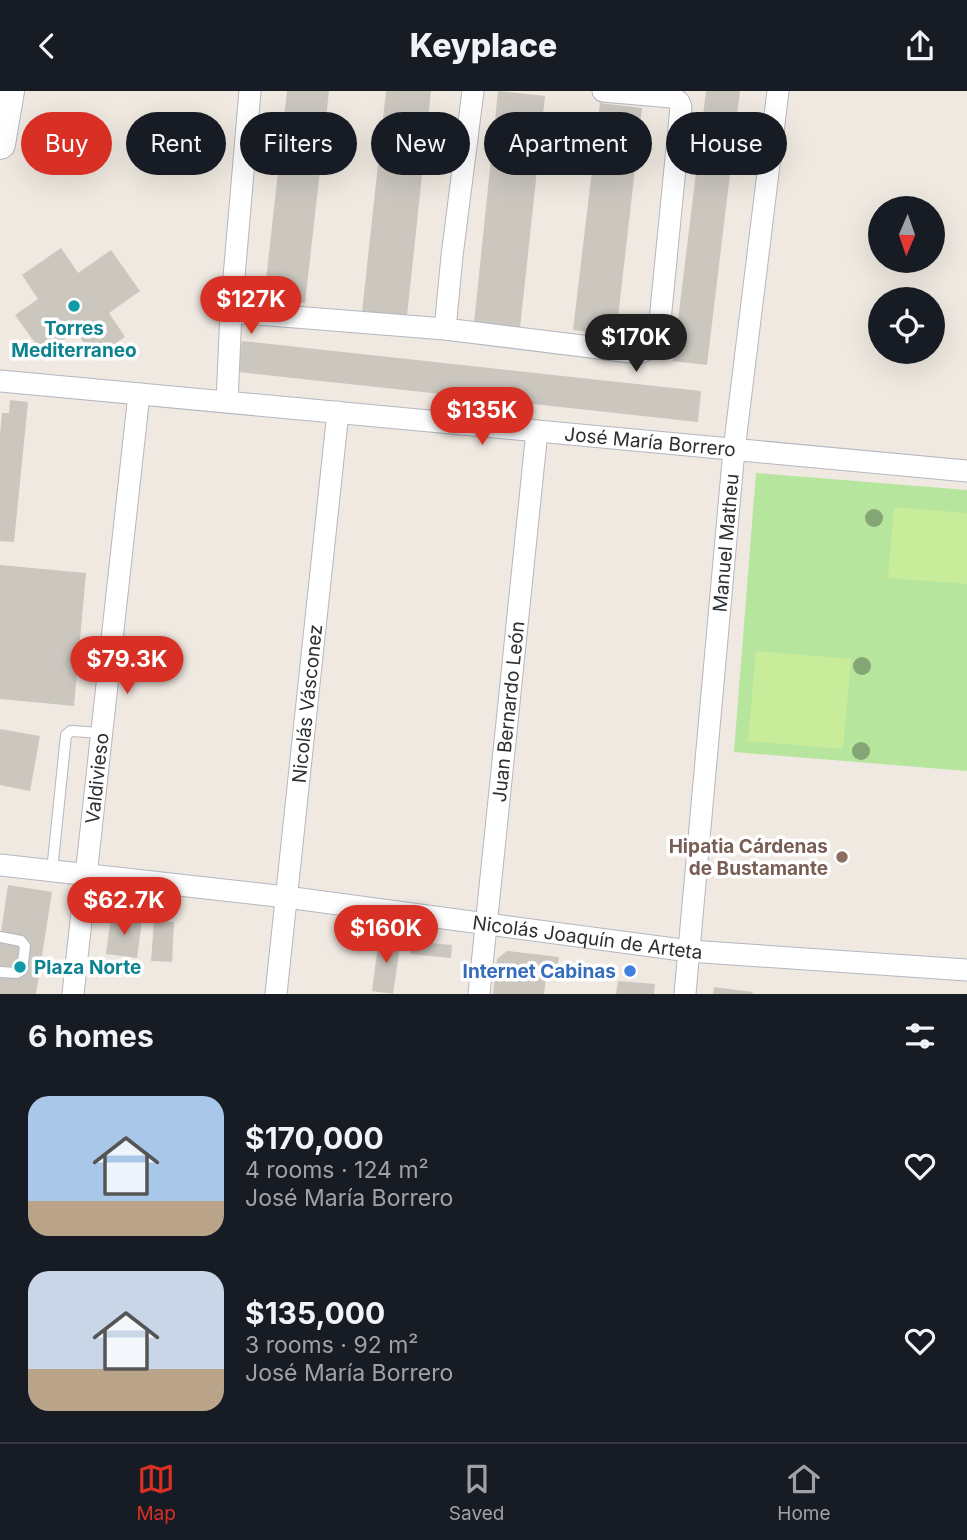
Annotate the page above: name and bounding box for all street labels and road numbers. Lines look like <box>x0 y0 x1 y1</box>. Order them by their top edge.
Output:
street label: José María Borrero <box>563 423 737 461</box>
street label: Manuel Matheu <box>708 473 744 613</box>
street label: Juan Bernardo León <box>488 620 529 803</box>
street label: Nicolás Vásconez <box>288 623 327 784</box>
street label: Valdivieso <box>81 732 114 825</box>
street label: Nicolás Joaquín de Arteta <box>471 911 703 964</box>

